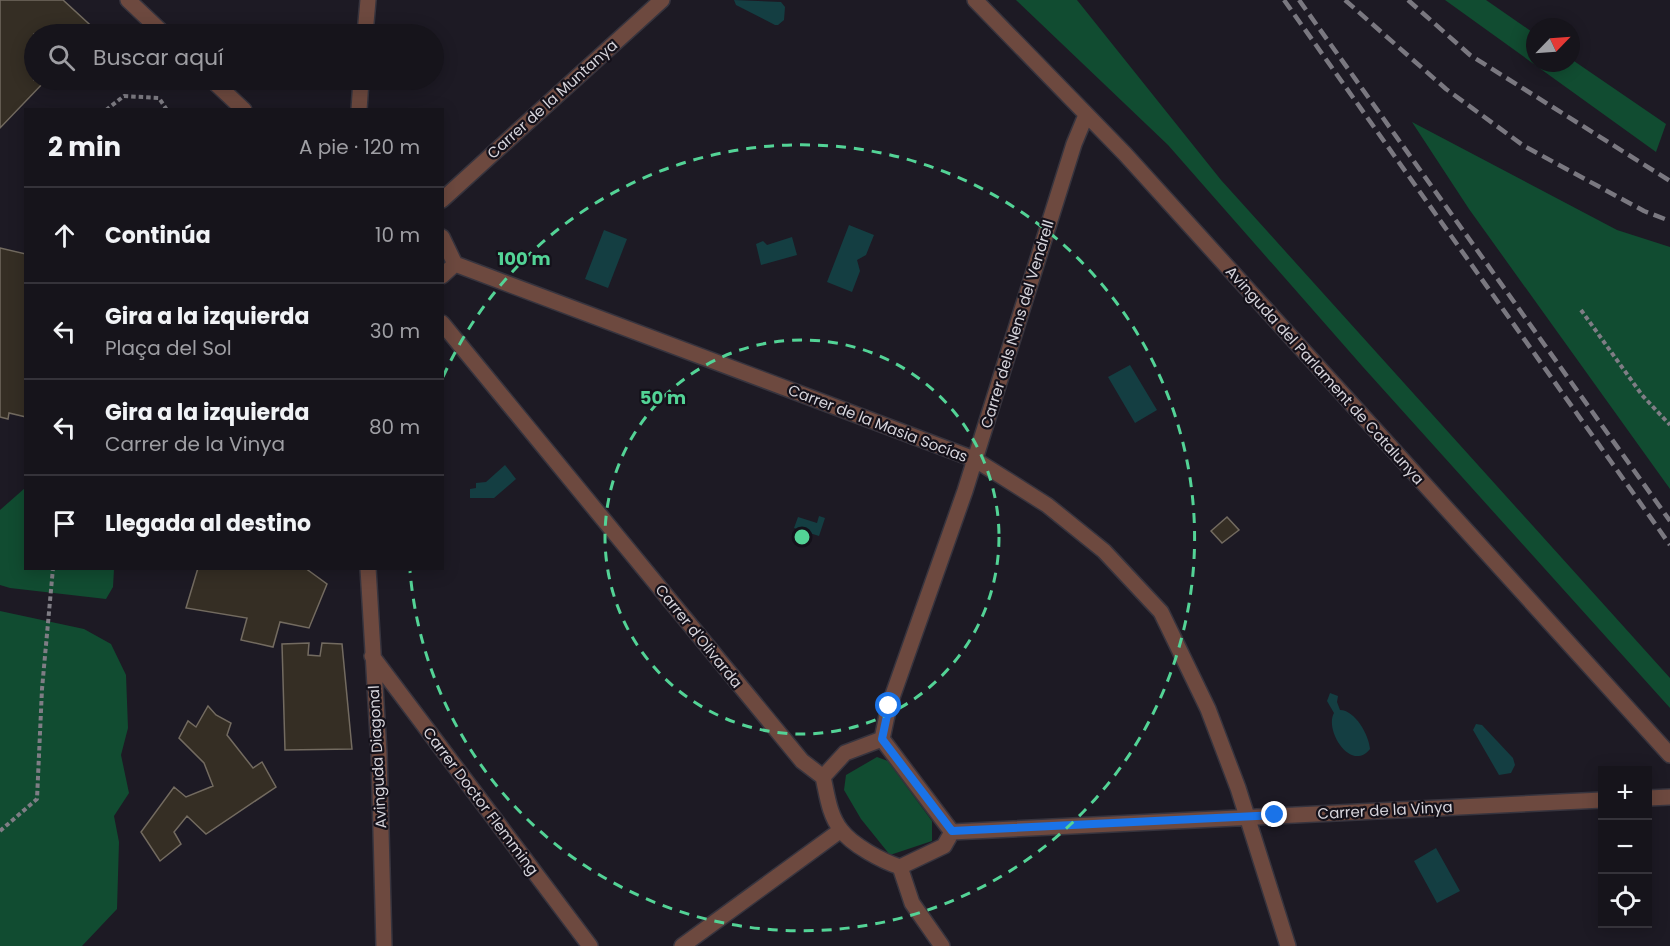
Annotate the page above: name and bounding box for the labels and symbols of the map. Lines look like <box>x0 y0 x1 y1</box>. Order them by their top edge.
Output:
north arrow <box>1526 18 1580 72</box>
street label: Carrer de la Muntanya <box>482 35 622 163</box>
street label: Carrer dels Nens del Vendrell <box>975 217 1059 431</box>
text: 100 m <box>497 246 551 271</box>
street label: Avinguda del Parlament de Catalunya <box>1221 261 1429 489</box>
street label: Carrer de la Masia Socías <box>785 379 971 467</box>
text: 50 m <box>640 385 686 410</box>
centre of rings <box>792 527 812 547</box>
street label: Carrer d'Olivarda <box>651 580 747 692</box>
street label: Avinguda Diagonal <box>363 685 391 829</box>
route start <box>875 692 901 718</box>
street label: Carrer Doctor Flemming <box>418 723 544 879</box>
street label: Carrer de la Vinya <box>1317 796 1453 824</box>
route end <box>1261 801 1287 827</box>

